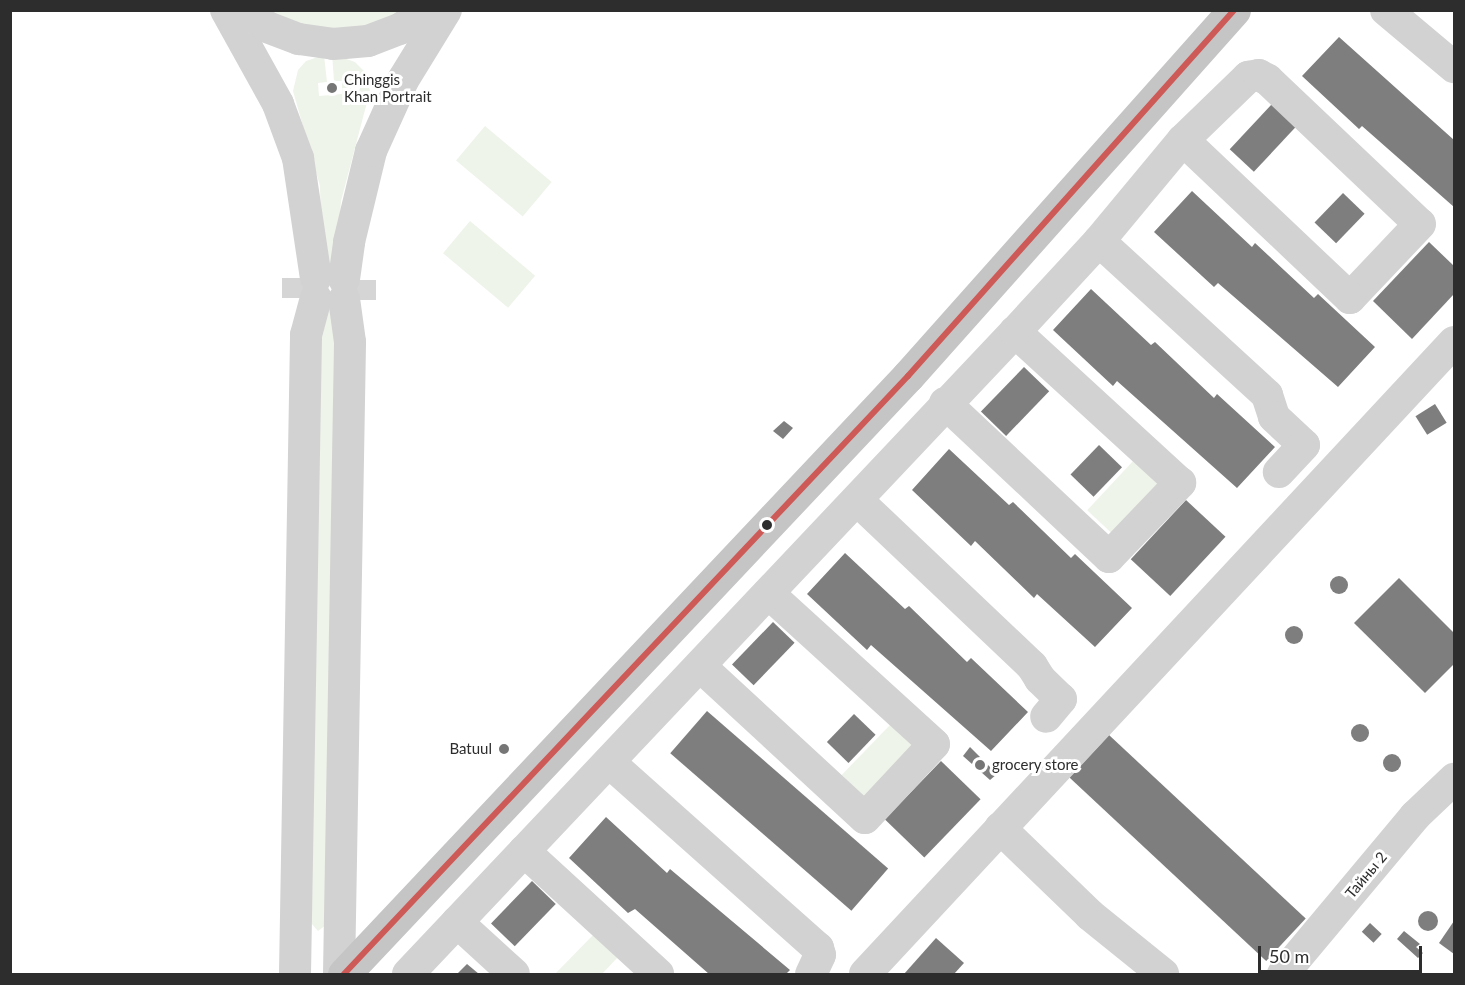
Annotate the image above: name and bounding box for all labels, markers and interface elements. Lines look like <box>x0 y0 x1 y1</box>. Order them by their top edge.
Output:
place label: Chinggis Khan Portrait <box>344 70 432 105</box>
marker: Chinggis Khan Portrait <box>325 81 339 95</box>
unlabelled marker <box>761 519 773 531</box>
place label: Batuul <box>449 740 492 758</box>
marker: Batuul <box>497 742 511 756</box>
place label: grocery store <box>992 756 1079 774</box>
marker: grocery store <box>973 758 987 772</box>
street label: Тайны 2 <box>1341 848 1391 902</box>
scale bar <box>1261 934 1424 972</box>
text: 50 m <box>1269 945 1309 967</box>

